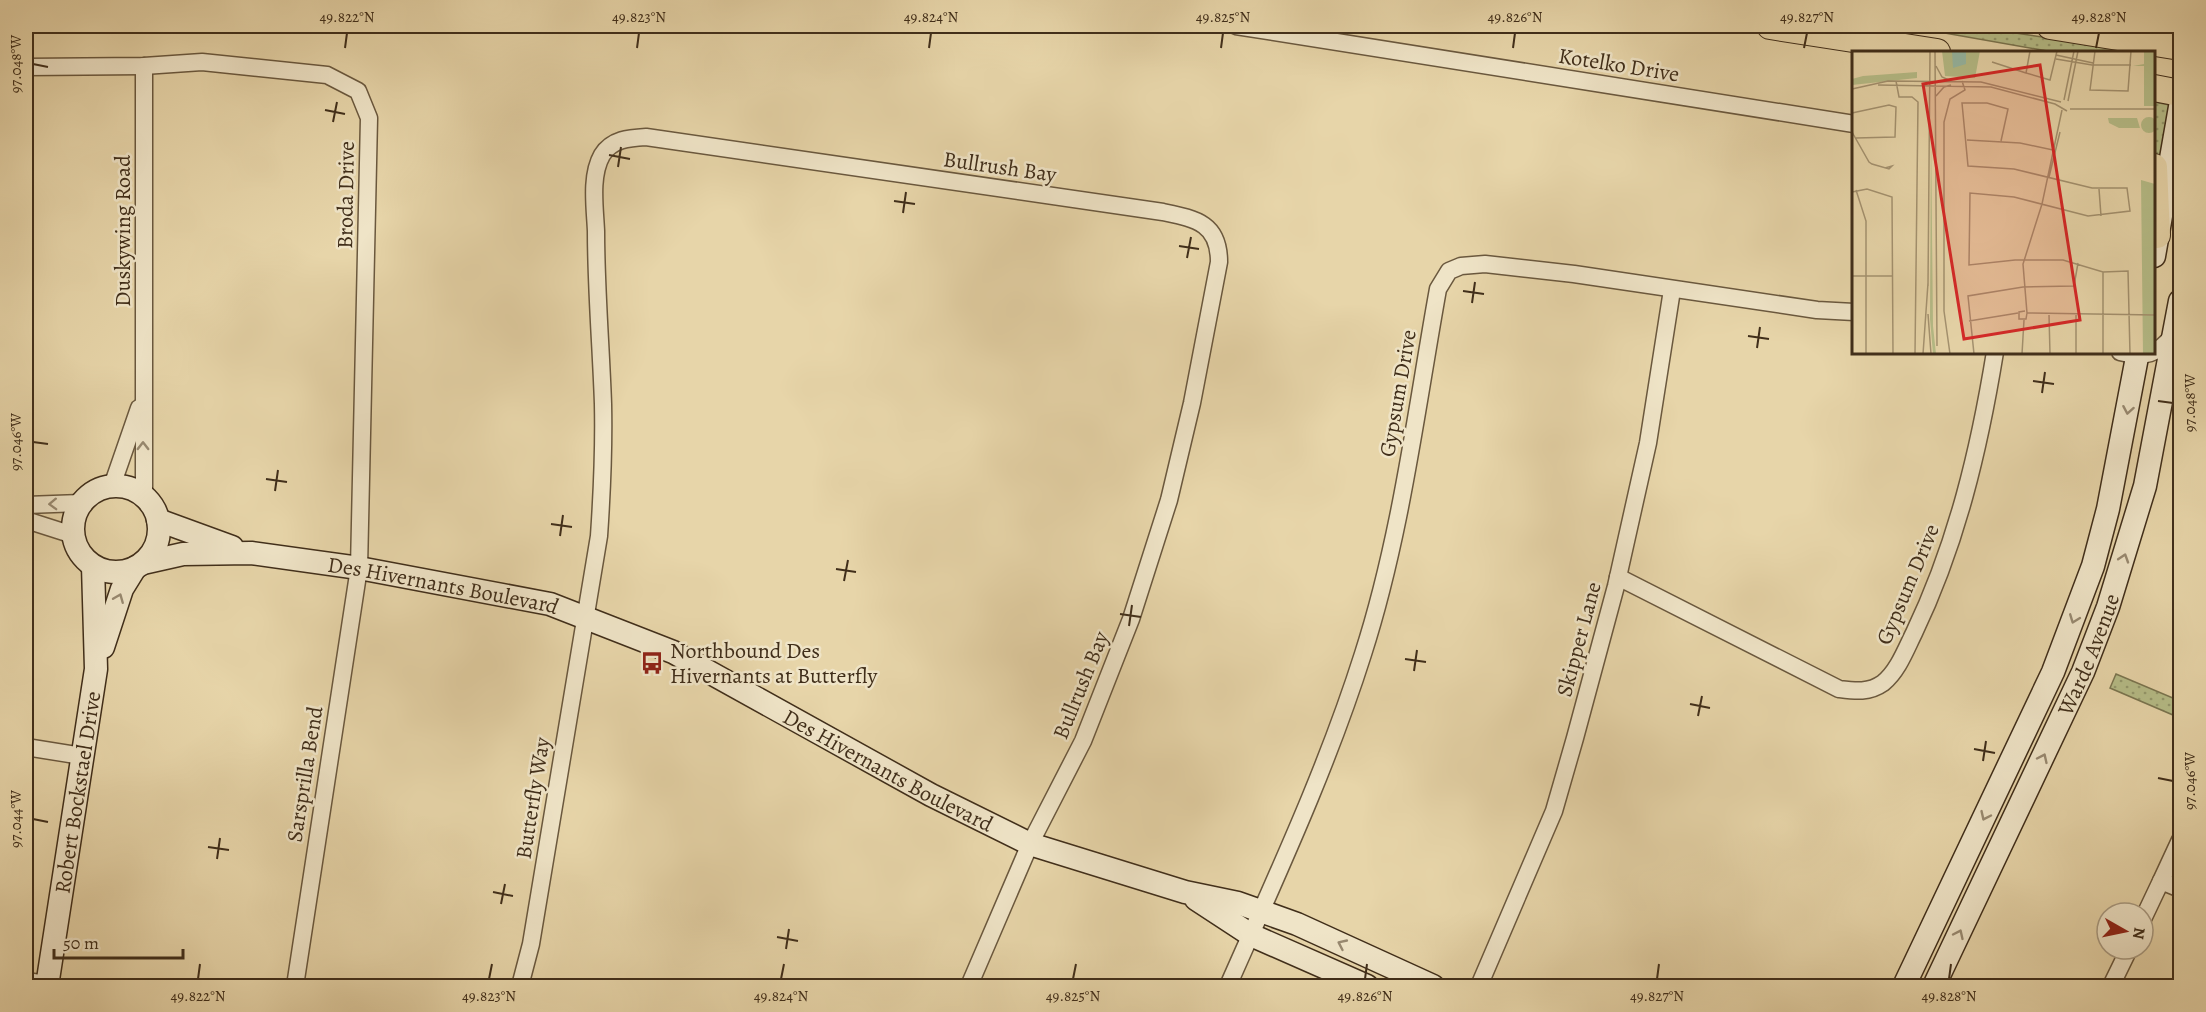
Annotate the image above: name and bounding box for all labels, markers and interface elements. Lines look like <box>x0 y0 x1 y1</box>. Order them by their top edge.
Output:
text: 49.822°N <box>319 7 375 27</box>
text: 49.823°N <box>612 7 666 27</box>
text: 49.824°N <box>904 7 959 27</box>
text: 49.825°N <box>1196 7 1250 27</box>
text: 49.826°N <box>1488 7 1543 27</box>
text: 49.827°N <box>1780 7 1834 27</box>
text: 49.828°N <box>2071 7 2127 27</box>
text: 97.048°W <box>6 35 26 93</box>
street label: Kotelko Drive <box>1556 41 1681 89</box>
inset map <box>1852 51 2155 354</box>
street label: Broda Drive <box>330 141 362 249</box>
street label: Bullrush Bay <box>941 144 1058 190</box>
street label: Duskywing Road <box>108 155 138 307</box>
street label: Gypsum Drive <box>1372 327 1424 459</box>
text: 97.048°W <box>2180 374 2200 432</box>
one-way arrow <box>2122 406 2134 415</box>
text: 97.046°W <box>6 413 26 471</box>
one-way arrow <box>137 442 150 451</box>
one-way arrow <box>49 498 58 511</box>
street label: Gypsum Drive <box>1869 519 1947 649</box>
street label: Des Hivernants Boulevard <box>326 550 564 622</box>
one-way arrow <box>2117 553 2129 564</box>
street label: Skipper Lane <box>1549 578 1609 700</box>
street label: Warde Avenue <box>2050 590 2127 721</box>
one-way arrow <box>112 593 124 604</box>
one-way arrow <box>2068 613 2081 624</box>
street label: Bullrush Bay <box>1046 627 1116 744</box>
place label: Northbound Des Hivernants at Butterfly <box>670 636 877 691</box>
bus stop icon: Northbound Des Hivernants at Butterfly <box>639 650 665 676</box>
street label: Robert Bockstael Drive <box>47 689 108 896</box>
street label: Des Hivernants Boulevard <box>777 702 998 840</box>
street label: Sarsprilla Bend <box>279 704 331 844</box>
street label: Butterfly Way <box>509 735 557 861</box>
text: 97.046°W <box>2180 752 2200 810</box>
one-way arrow <box>2036 753 2048 764</box>
text: 97.044°W <box>6 790 26 848</box>
one-way arrow <box>1980 809 1992 820</box>
north arrow <box>2095 901 2155 961</box>
scale bar <box>54 922 183 960</box>
text: N <box>2127 926 2151 941</box>
one-way arrow <box>1952 929 1964 940</box>
text: 50 m <box>63 931 99 955</box>
one-way arrow <box>1337 940 1348 952</box>
text: 49.822°N <box>170 986 226 1006</box>
text: 49.823°N <box>462 986 516 1006</box>
text: 49.824°N <box>754 986 809 1006</box>
text: 49.825°N <box>1046 986 1100 1006</box>
text: 49.826°N <box>1338 986 1393 1006</box>
text: 49.827°N <box>1630 986 1684 1006</box>
text: 49.828°N <box>1921 986 1977 1006</box>

